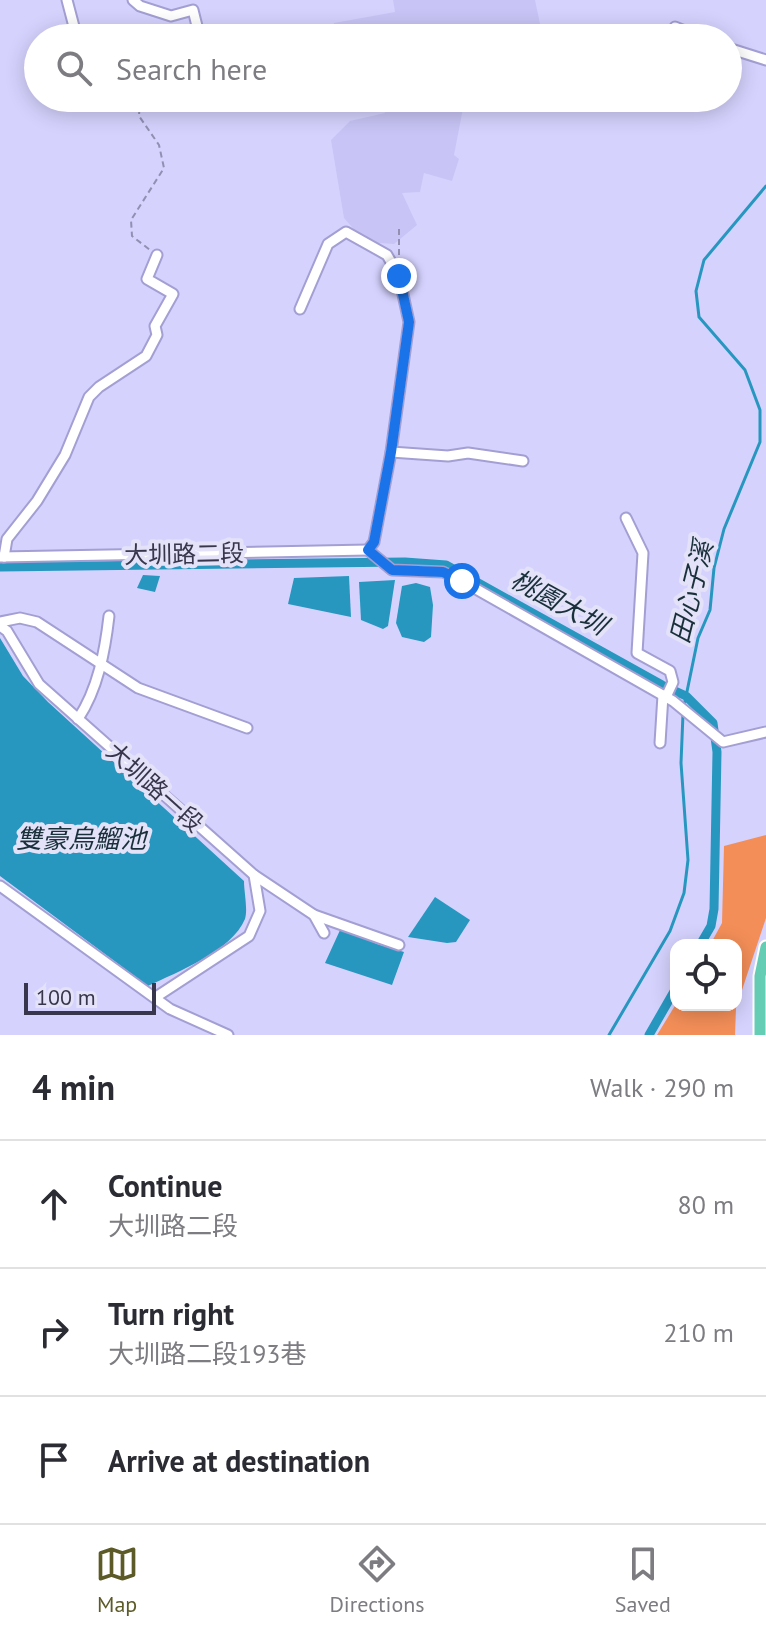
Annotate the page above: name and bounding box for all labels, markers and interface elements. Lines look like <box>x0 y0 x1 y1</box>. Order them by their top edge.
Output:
search box <box>24 24 742 112</box>
icon: search <box>52 46 96 90</box>
text: Search here <box>116 49 267 88</box>
route end <box>381 258 417 294</box>
water label: 田心子溪 <box>662 534 721 646</box>
street label: 大圳路二段 <box>124 537 244 571</box>
water label: 桃園大圳 <box>506 562 616 644</box>
route start <box>444 563 480 599</box>
street label: 大圳路一段 <box>100 735 210 839</box>
water label: 雙豪烏鰡池 <box>16 822 149 855</box>
map controls <box>670 939 742 1011</box>
button: locate <box>670 939 742 1011</box>
scale bar <box>24 979 156 1015</box>
text: 100 m <box>36 983 96 1011</box>
text: 4 min <box>32 1065 115 1109</box>
text: Walk · 290 m <box>590 1071 734 1104</box>
text: Continue <box>108 1166 222 1205</box>
icon: ahead <box>32 1182 76 1226</box>
text: 80 m <box>678 1188 734 1221</box>
text: 大圳路二段 <box>108 1209 238 1242</box>
text: Turn right <box>108 1294 234 1333</box>
icon: right <box>32 1310 76 1354</box>
text: 210 m <box>663 1316 734 1349</box>
text: 大圳路二段193巷 <box>108 1337 307 1370</box>
icon: arrive <box>32 1438 76 1482</box>
text: Arrive at destination <box>108 1441 370 1480</box>
tab: Map <box>95 1542 139 1618</box>
tab: Directions <box>329 1542 425 1618</box>
tab: Saved <box>615 1542 671 1618</box>

